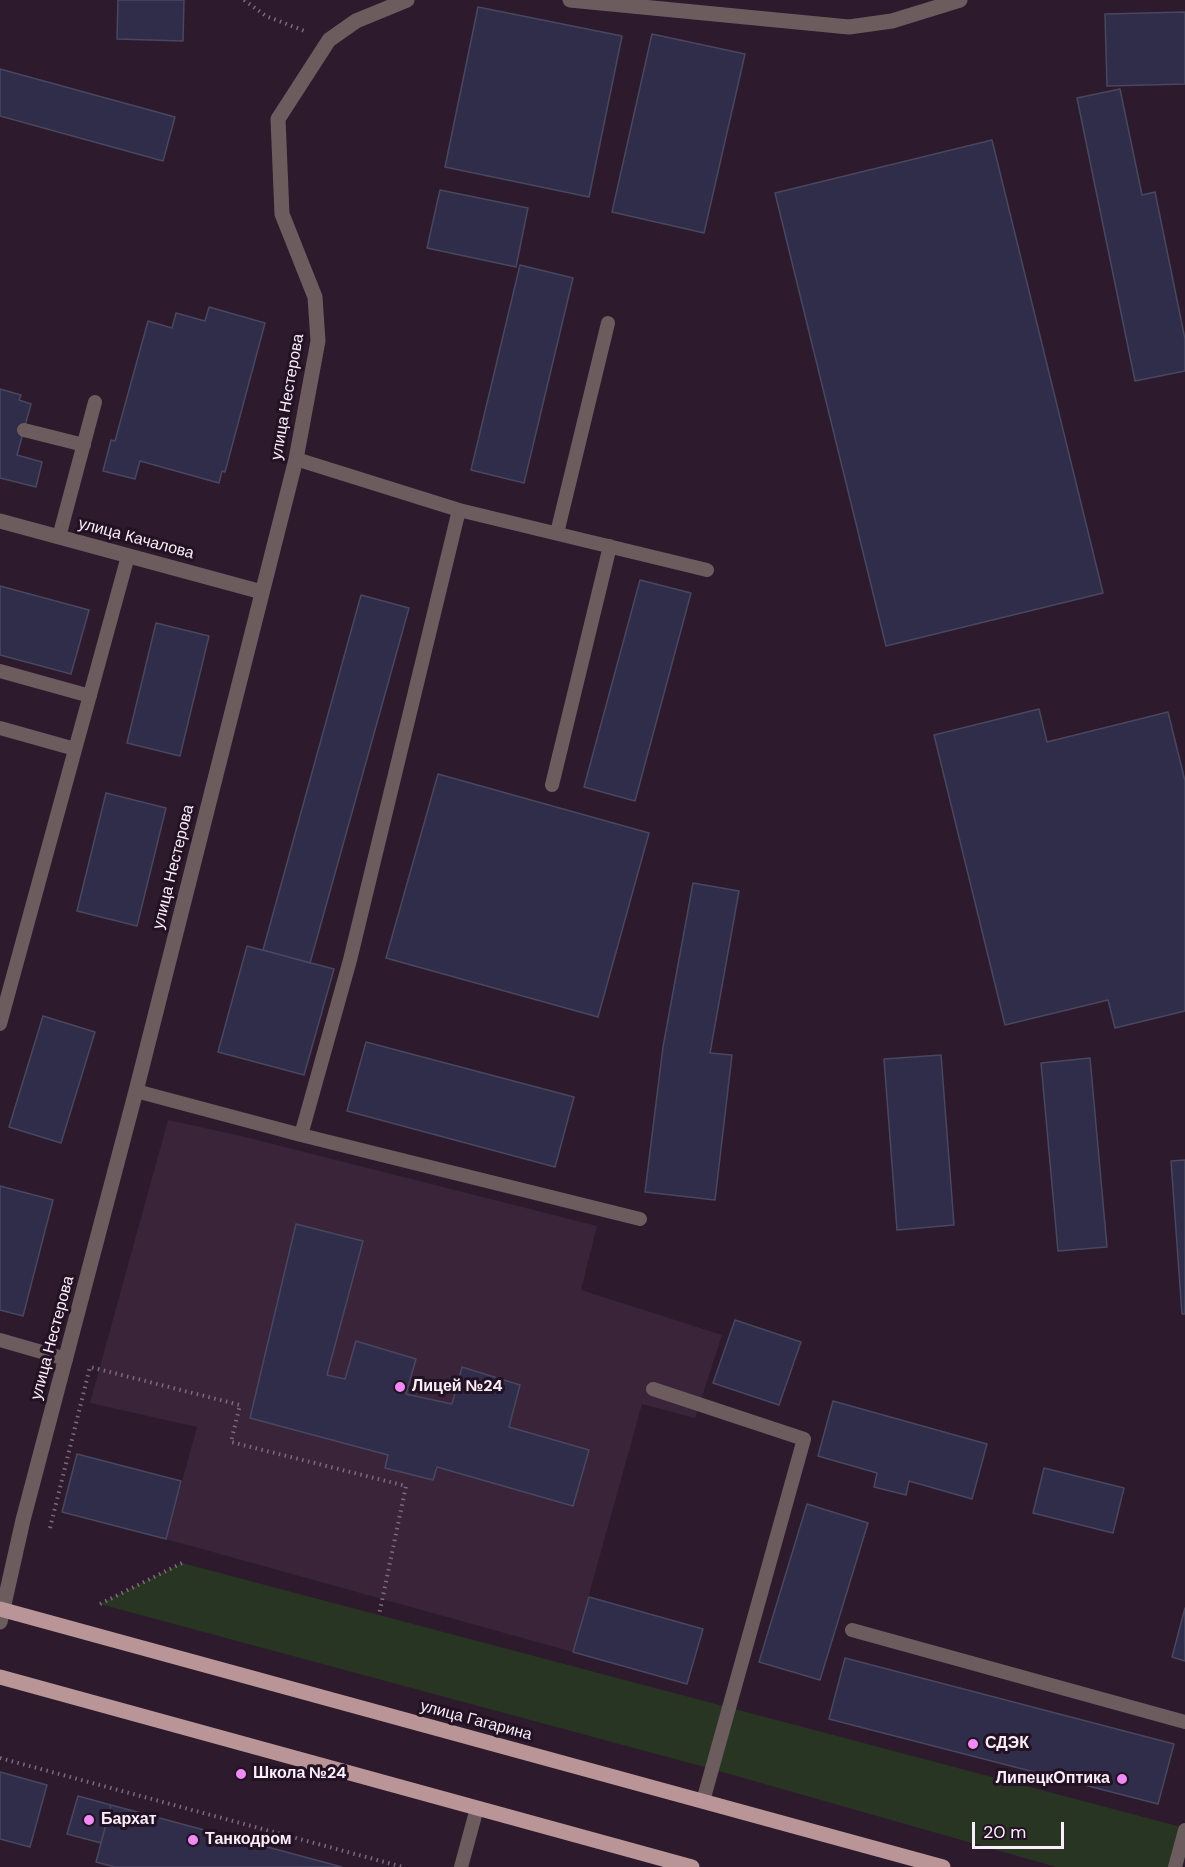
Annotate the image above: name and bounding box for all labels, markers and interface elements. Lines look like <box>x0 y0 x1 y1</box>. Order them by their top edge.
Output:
street label: улица Нестерова <box>267 332 309 462</box>
street label: улица Качалова <box>76 514 196 564</box>
street label: улица Нестерова <box>149 803 199 931</box>
street label: улица Нестерова <box>27 1274 79 1402</box>
place label: Лицей №24 <box>412 1377 503 1397</box>
marker: Лицей №24 <box>393 1380 407 1394</box>
street label: улица Гагарина <box>418 1697 534 1745</box>
place label: СДЭК <box>985 1734 1029 1754</box>
marker: СДЭК <box>966 1737 980 1751</box>
place label: Школа №24 <box>253 1764 346 1784</box>
marker: Школа №24 <box>234 1767 248 1781</box>
place label: ЛипецкОптика <box>996 1769 1110 1789</box>
marker: ЛипецкОптика <box>1115 1772 1129 1786</box>
place label: Бархат <box>101 1810 157 1830</box>
scale bar <box>975 1810 1066 1848</box>
marker: Бархат <box>82 1813 96 1827</box>
text: 20 m <box>983 1820 1026 1844</box>
place label: Танкодром <box>205 1830 292 1850</box>
marker: Танкодром <box>186 1833 200 1847</box>

